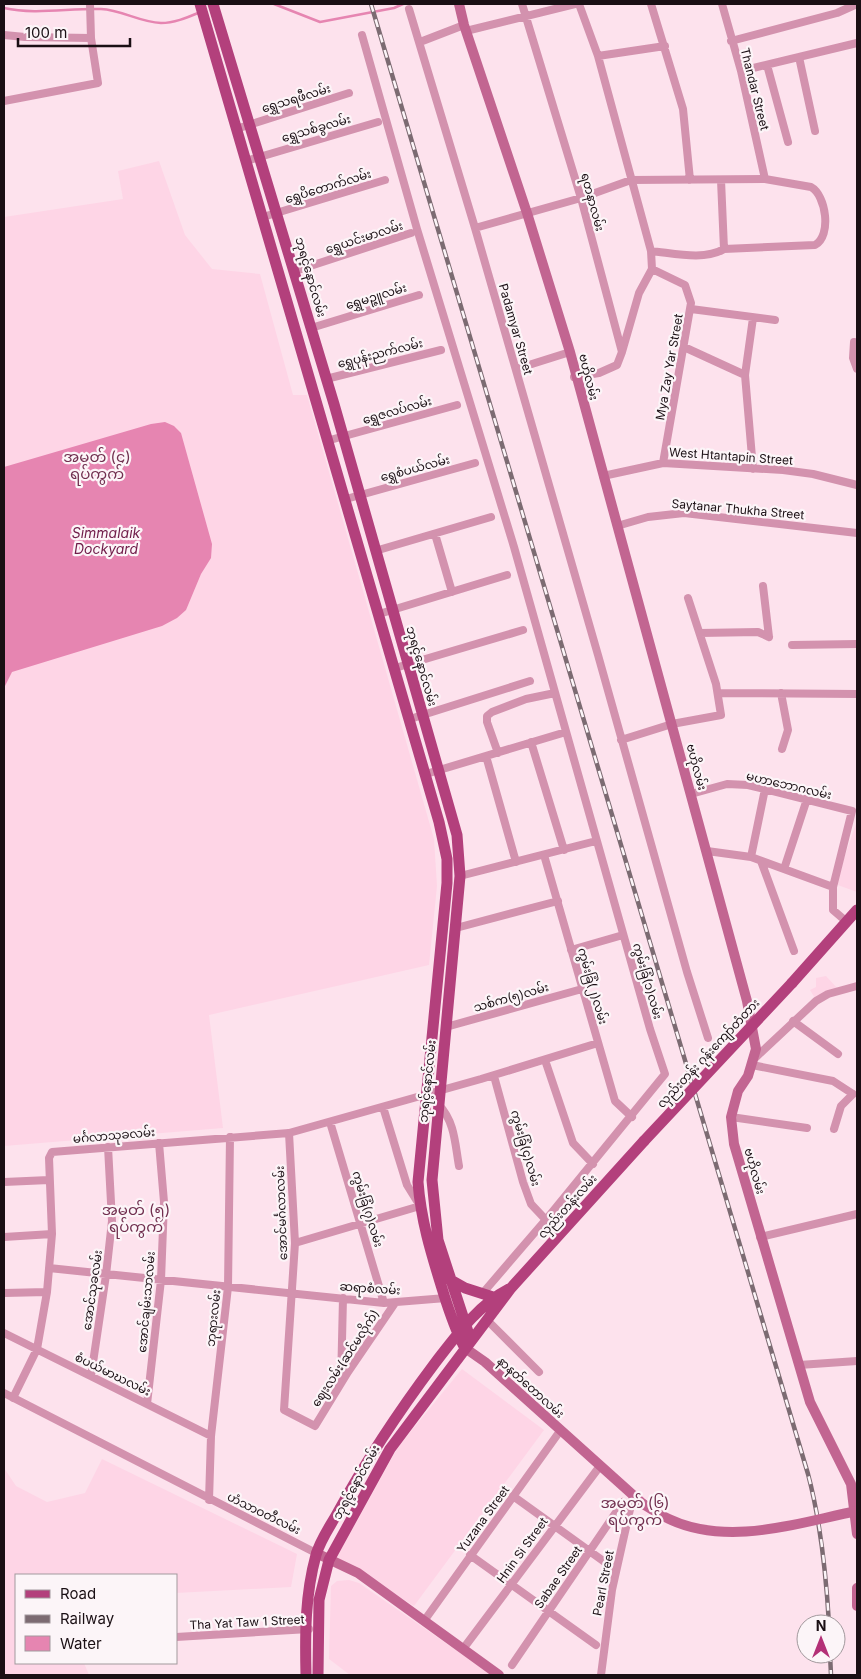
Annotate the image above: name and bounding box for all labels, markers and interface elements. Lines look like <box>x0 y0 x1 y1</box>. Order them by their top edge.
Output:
scale bar <box>18 15 130 47</box>
text: 100 m <box>25 23 67 42</box>
street label: Thandar Street <box>737 46 773 132</box>
street label: ရွှေသရဖီလမ်း <box>259 79 333 118</box>
street label: ရွှေသစ်ခွလမ်း <box>279 110 353 148</box>
street label: ရွှေပိတောက်လမ်း <box>283 165 374 209</box>
street label: ရတနာလမ်း <box>575 171 609 234</box>
street label: ရွှေယင်းမာလမ်း <box>323 216 406 259</box>
street label: ဘုရင့်နောင်လမ်း <box>289 235 331 320</box>
street label: ရွှေမဉ္ဇူလမ်း <box>343 279 409 315</box>
street label: Padamyar Street <box>496 282 536 376</box>
street label: Mya Zay Yar Street <box>652 313 686 421</box>
street label: ရွှေပုန်းညက်လမ်း <box>336 334 425 374</box>
street label: ဗဟိုလမ်း <box>573 352 603 403</box>
street label: ရွှေဇလပ်လမ်း <box>360 392 434 430</box>
street label: West Htantapin Street <box>669 444 793 468</box>
district label: အမှတ် (၄) ရပ်ကွက် <box>63 447 131 486</box>
street label: ရွှေစံပယ်လမ်း <box>378 451 452 487</box>
street label: Saytanar Thukha Street <box>671 496 805 522</box>
water label: Simmalaik Dockyard <box>72 524 141 557</box>
street label: ဘုရင့်နောင်လမ်း <box>400 624 442 709</box>
street label: ဗဟိုလမ်း <box>681 742 711 793</box>
street label: မဟာဘောဂလမ်း <box>745 767 833 802</box>
street label: ကွမ်းခြံ(၁)လမ်း <box>627 941 667 1022</box>
street label: ကွမ်းခြံ(၂)လမ်း <box>572 946 612 1027</box>
street label: သစ်က(၅)လမ်း <box>471 978 551 1018</box>
street label: လှည်းတန်း ဂုန်းကျော်တံတား <box>653 995 765 1113</box>
street label: ဘုရင့်နောင်လမ်း <box>414 1039 442 1123</box>
street label: ကွမ်းခြံ(၄)လမ်း <box>505 1108 545 1189</box>
street label: မင်္ဂလာသုခလမ်း <box>72 1123 156 1149</box>
street label: ဗဟိုလမ်း <box>738 1146 770 1197</box>
street label: အောင်မင်္ဂလာလမ်း <box>271 1166 290 1260</box>
street label: ကွမ်းခြံ(၇)လမ်း <box>346 1169 388 1250</box>
street label: လှည်းတန်းလမ်း <box>534 1170 602 1243</box>
district label: အမှတ် (၅) ရပ်ကွက် <box>102 1200 170 1239</box>
street label: အောင်သုခလမ်း <box>78 1249 108 1332</box>
street label: အောင်ချမ်းသာလမ်း <box>133 1251 161 1354</box>
street label: ဆရာစံလမ်း <box>339 1277 401 1301</box>
street label: ဘုရားလမ်း <box>202 1289 226 1348</box>
street label: ဈေးလမ်း(ဆင်မလိုက်) <box>307 1306 385 1411</box>
street label: စံပယ်မာဃလမ်း <box>73 1348 154 1399</box>
street label: နာနတ်တောလမ်း <box>492 1352 568 1423</box>
street label: ဘုရင့်နောင်လမ်း <box>328 1442 385 1523</box>
street label: Yuzana Street <box>454 1482 512 1555</box>
street label: ဟံသာဝတီလမ်း <box>225 1488 304 1537</box>
district label: အမှတ် (၆) ရပ်ကွက် <box>601 1493 669 1532</box>
street label: Hnin Si Street <box>493 1514 551 1586</box>
street label: Sabae Street <box>531 1543 585 1611</box>
street label: Pearl Street <box>589 1549 617 1617</box>
legend <box>15 1574 178 1664</box>
text: Road <box>60 1584 96 1603</box>
text: Railway <box>60 1609 115 1628</box>
street label: Tha Yat Taw 1 Street <box>189 1611 305 1633</box>
north arrow <box>796 1614 846 1664</box>
text: N <box>816 1617 826 1634</box>
text: Water <box>60 1634 102 1653</box>

